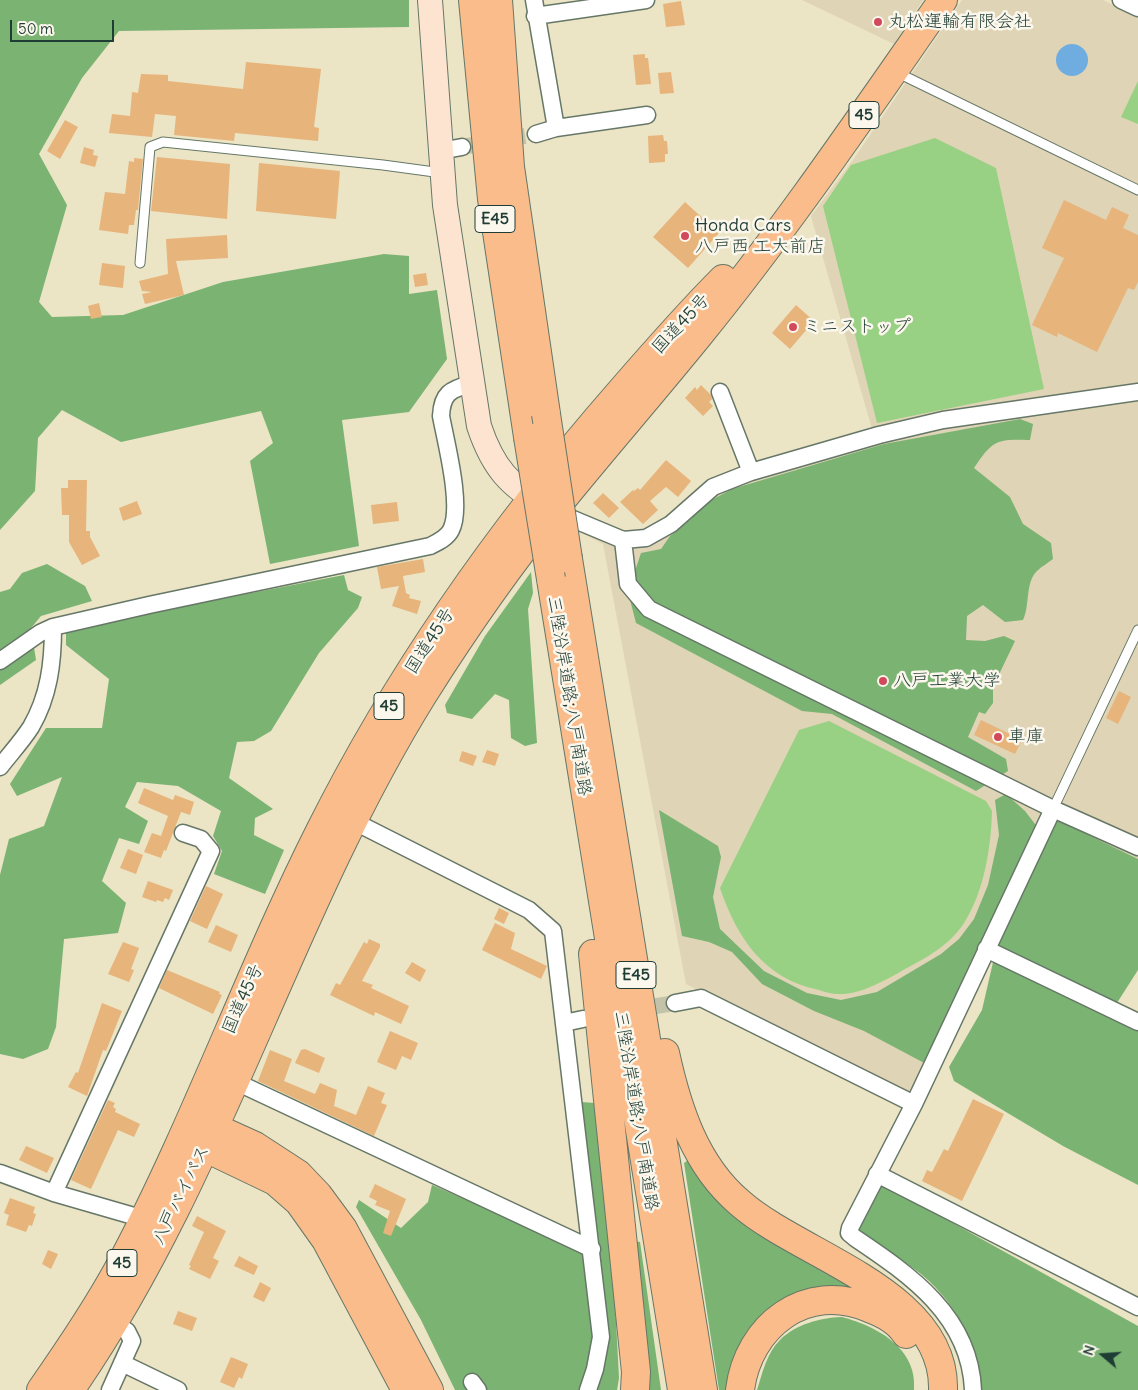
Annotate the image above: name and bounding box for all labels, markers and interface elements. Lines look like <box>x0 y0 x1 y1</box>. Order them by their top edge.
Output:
scale bar <box>12 10 116 42</box>
place label: 丸松運輸有限会社 <box>888 11 1032 33</box>
marker: 丸松運輸有限会社 <box>872 16 884 28</box>
text: 50 m <box>18 19 53 38</box>
road number: 45 <box>849 102 879 128</box>
road number: E45 <box>475 205 515 232</box>
place label: Honda Cars 八戸西 工大前店 <box>695 215 825 258</box>
marker: Honda Cars 八戸西 工大前店 <box>679 230 691 242</box>
street label: 国道45号 <box>648 289 714 359</box>
place label: ミニストップ <box>803 316 911 338</box>
marker: ミニストップ <box>787 321 799 333</box>
street label: 三陸沿岸道路;八戸南道路 <box>543 594 595 798</box>
street label: 国道45号 <box>401 604 459 678</box>
place label: 八戸工業大学 <box>893 670 1001 692</box>
marker: 八戸工業大学 <box>877 675 889 687</box>
road number: 45 <box>374 692 404 719</box>
place label: 車庫 <box>1008 726 1044 748</box>
marker: 車庫 <box>992 731 1004 743</box>
street label: 国道45号 <box>218 960 268 1038</box>
road number: E45 <box>616 962 656 988</box>
street label: 三陸沿岸道路;八戸南道路 <box>610 1009 662 1213</box>
street label: 八戸バイパス <box>148 1142 214 1248</box>
road number: 45 <box>107 1250 137 1276</box>
north arrow <box>1078 1330 1128 1380</box>
text: N <box>1079 1343 1099 1358</box>

